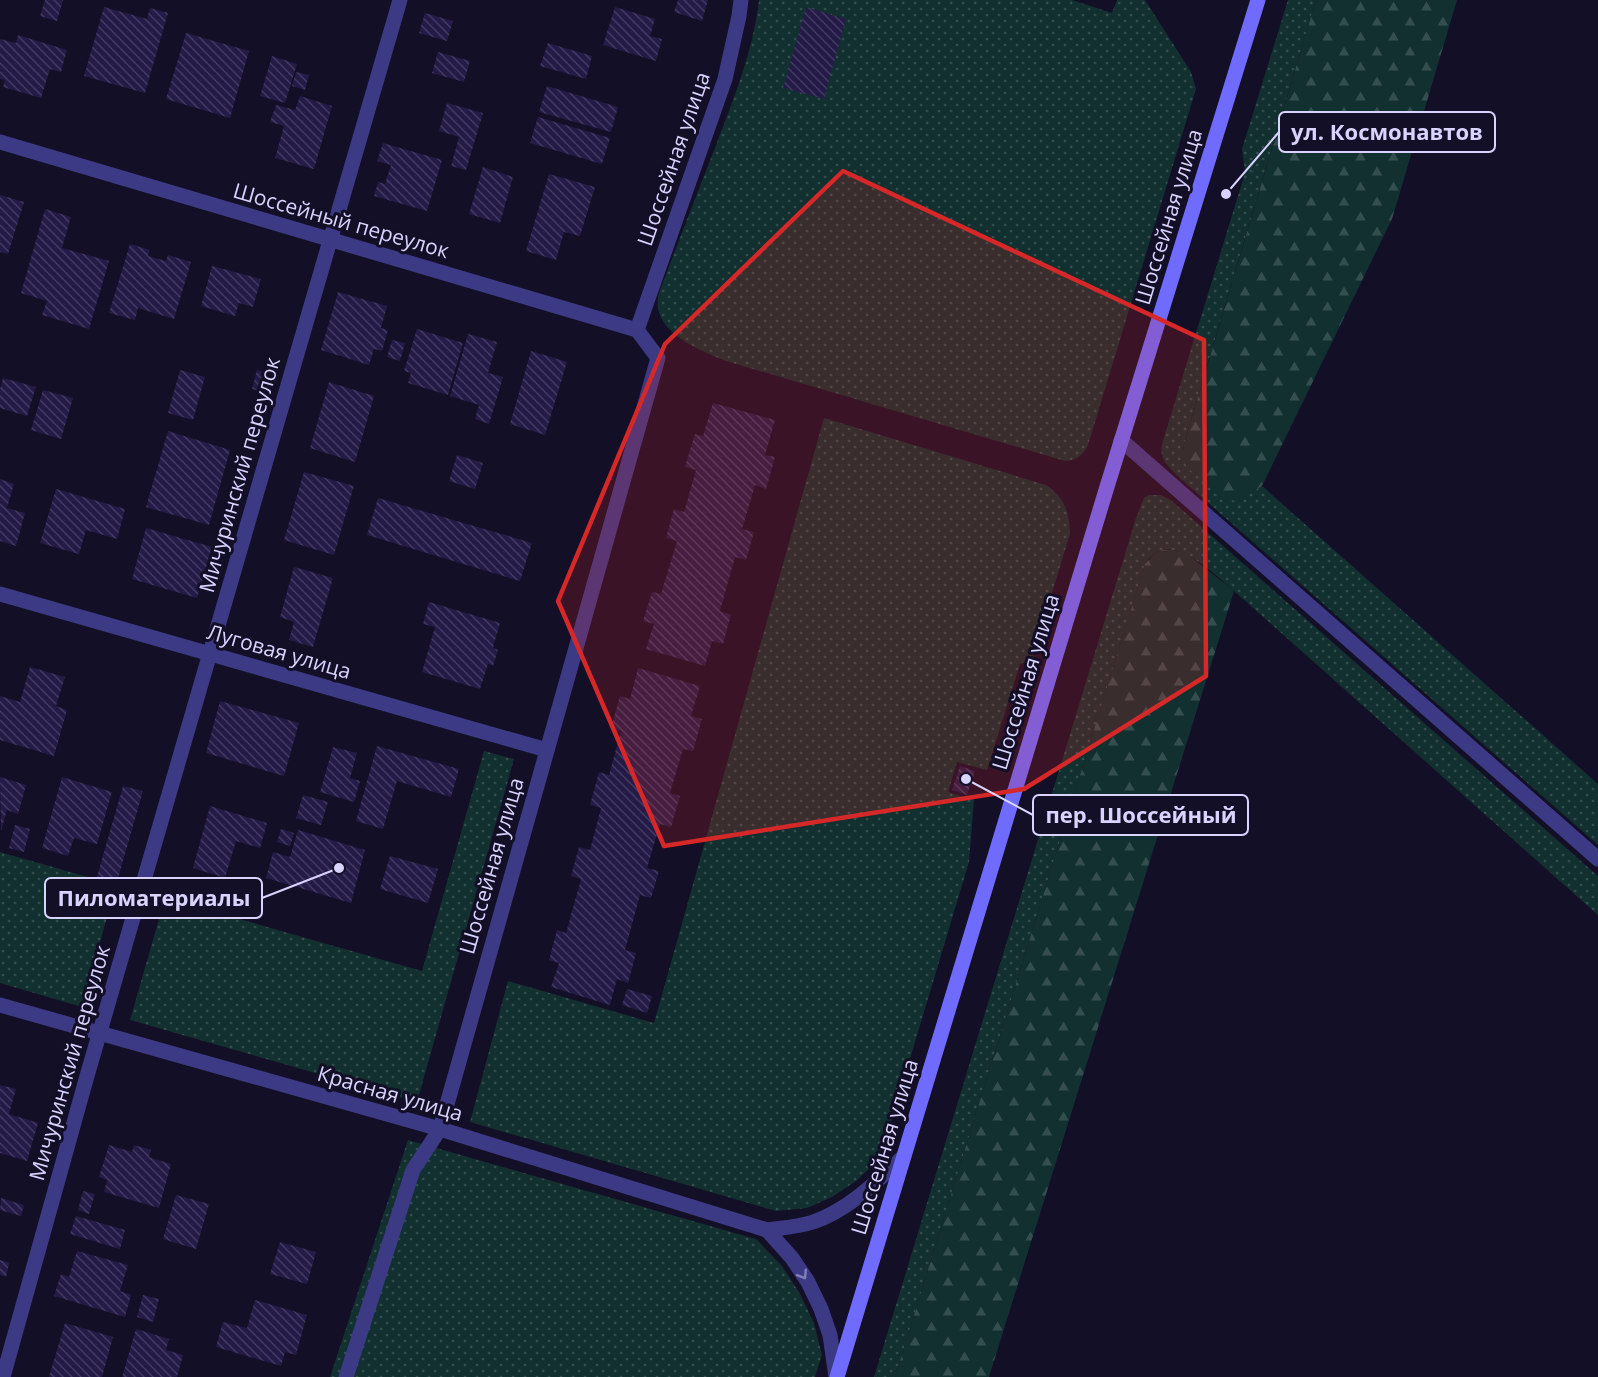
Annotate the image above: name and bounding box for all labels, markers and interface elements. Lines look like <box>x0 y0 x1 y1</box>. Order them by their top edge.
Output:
street label: Шоссейная улица <box>630 68 716 249</box>
callout: ул. Космонавтов <box>1279 112 1495 152</box>
text: ул. Космонавтов <box>1291 116 1483 146</box>
street label: Шоссейная улица <box>1128 125 1208 308</box>
street label: Шоссейный переулок <box>230 176 453 264</box>
street label: Мичуринский переулок <box>192 354 286 596</box>
street label: Шоссейная улица <box>985 590 1065 773</box>
street label: Луговая улица <box>204 617 355 685</box>
street label: Шоссейная улица <box>452 774 530 957</box>
callout: пер. Шоссейный <box>1033 795 1248 835</box>
text: пер. Шоссейный <box>1045 799 1237 829</box>
callout: Пиломатериалы <box>45 878 262 918</box>
text: Пиломатериалы <box>57 882 251 912</box>
street label: Мичуринский переулок <box>22 942 116 1184</box>
street label: Шоссейная улица <box>844 1055 924 1238</box>
street label: Красная улица <box>314 1059 466 1127</box>
one-way arrow <box>796 1269 807 1280</box>

